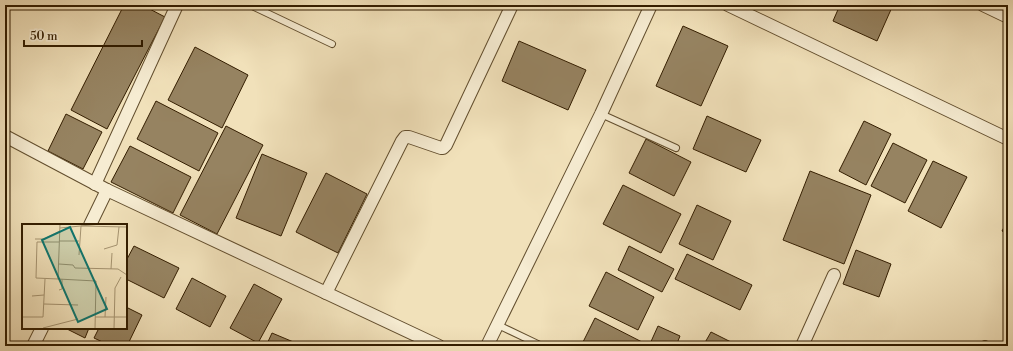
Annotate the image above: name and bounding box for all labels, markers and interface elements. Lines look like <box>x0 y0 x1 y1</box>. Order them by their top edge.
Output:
scale bar <box>24 22 142 48</box>
text: 50 m <box>30 29 58 44</box>
inset map <box>22 224 127 329</box>

